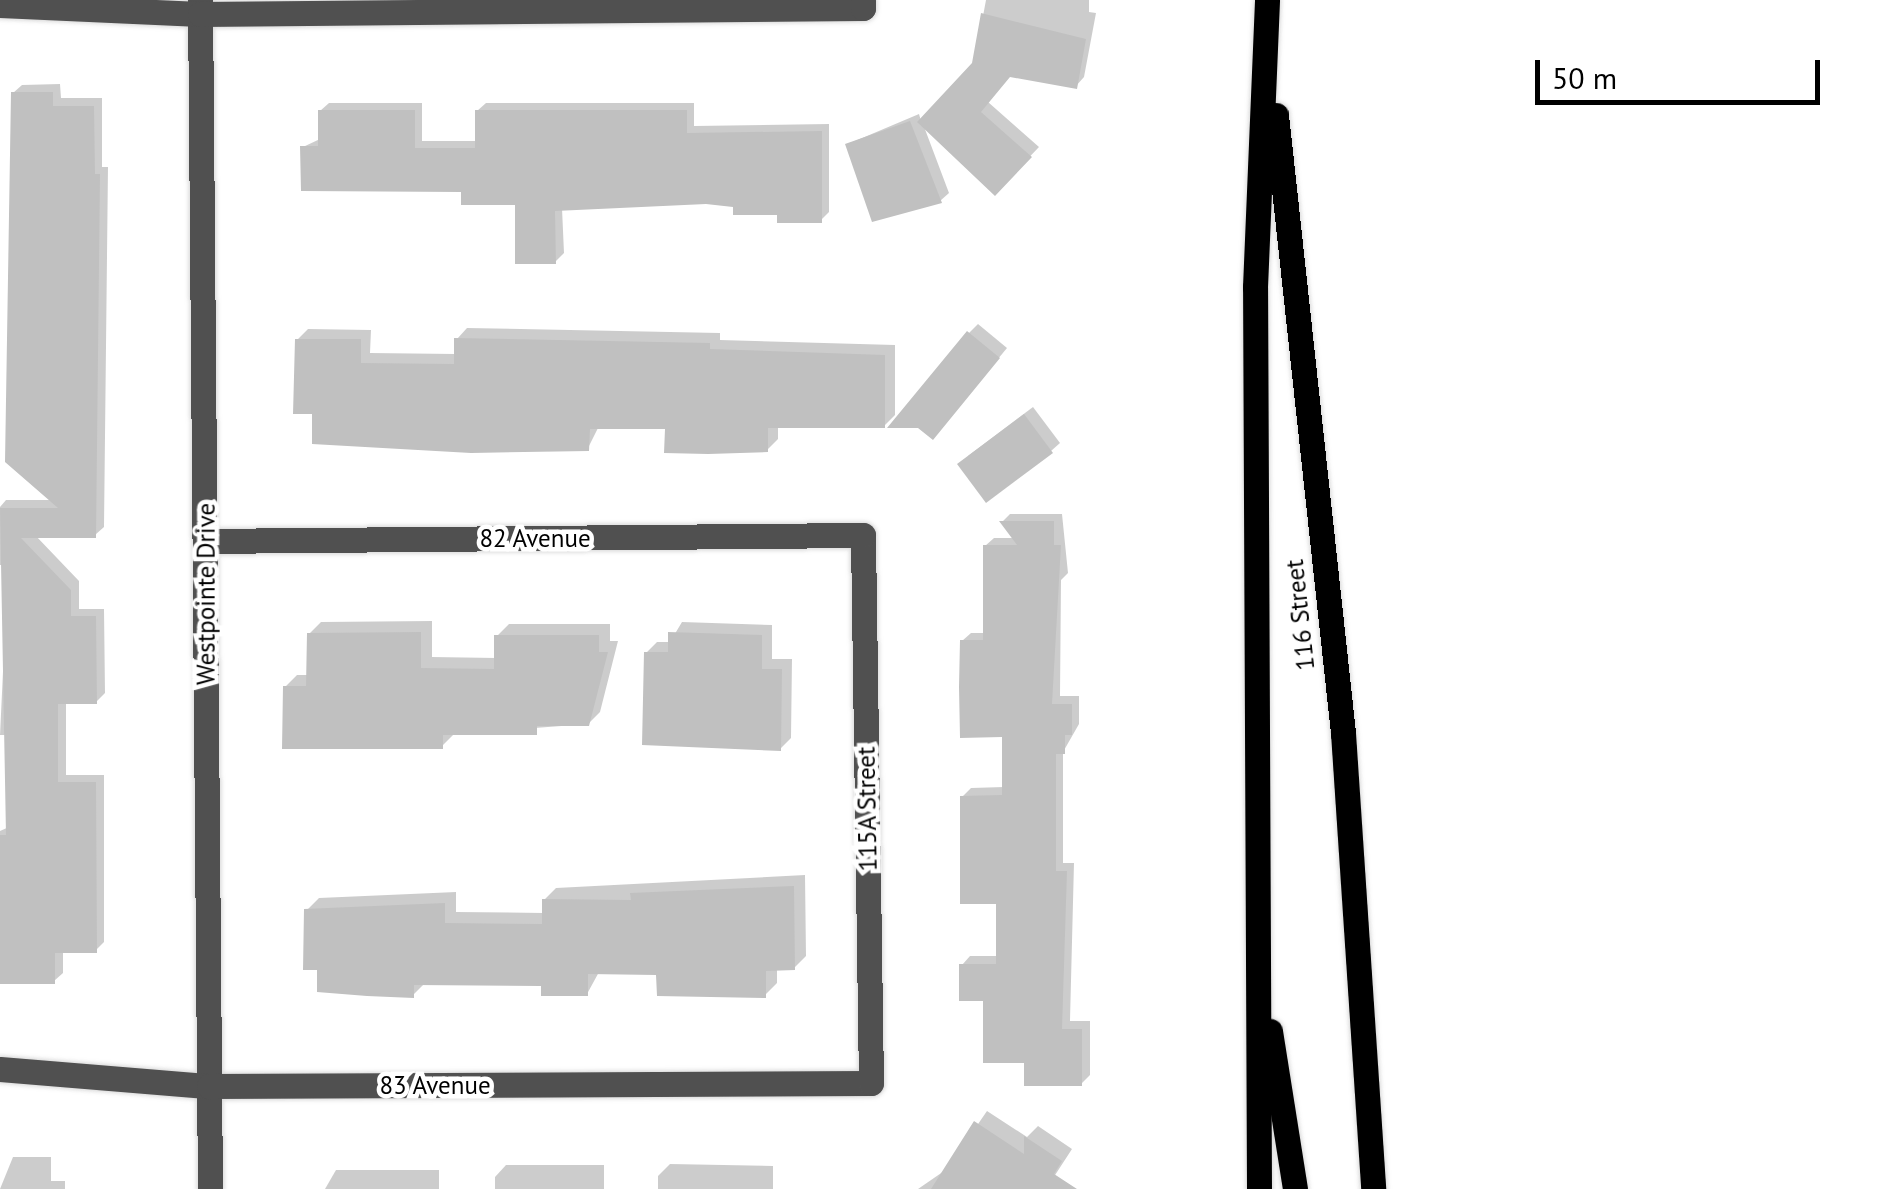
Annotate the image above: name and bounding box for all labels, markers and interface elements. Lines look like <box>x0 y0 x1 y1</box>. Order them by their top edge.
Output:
scale bar <box>1540 40 1825 102</box>
text: 50 m <box>1552 58 1617 97</box>
street label: Westpointe Drive <box>191 503 221 685</box>
street label: 82 Avenue <box>479 523 591 553</box>
street label: 116 Street <box>1279 558 1321 672</box>
street label: 115A Street <box>851 746 883 872</box>
street label: 83 Avenue <box>379 1070 491 1100</box>

